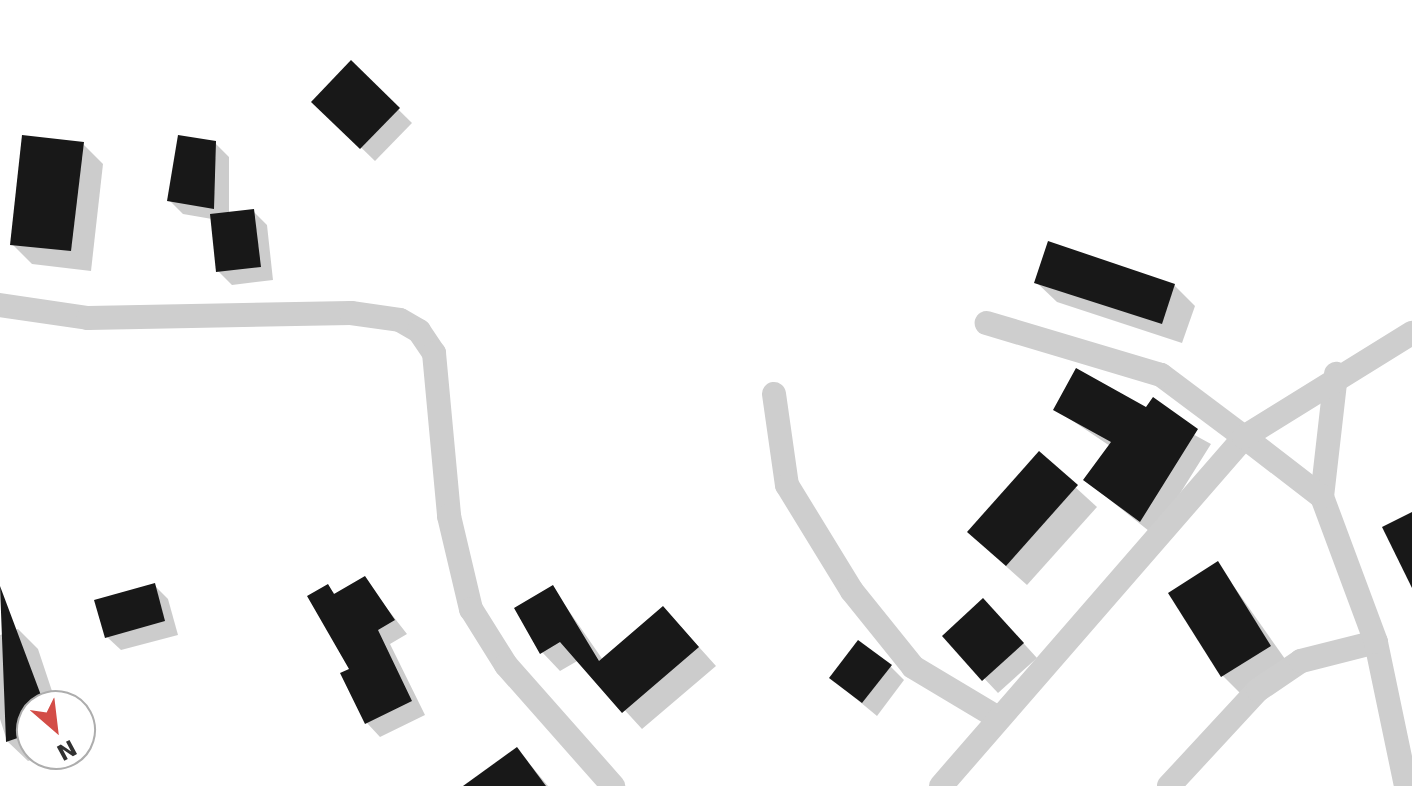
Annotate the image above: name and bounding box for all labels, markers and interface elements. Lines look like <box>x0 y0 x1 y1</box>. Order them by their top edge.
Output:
north arrow <box>16 690 96 770</box>
text: N <box>53 735 81 765</box>

